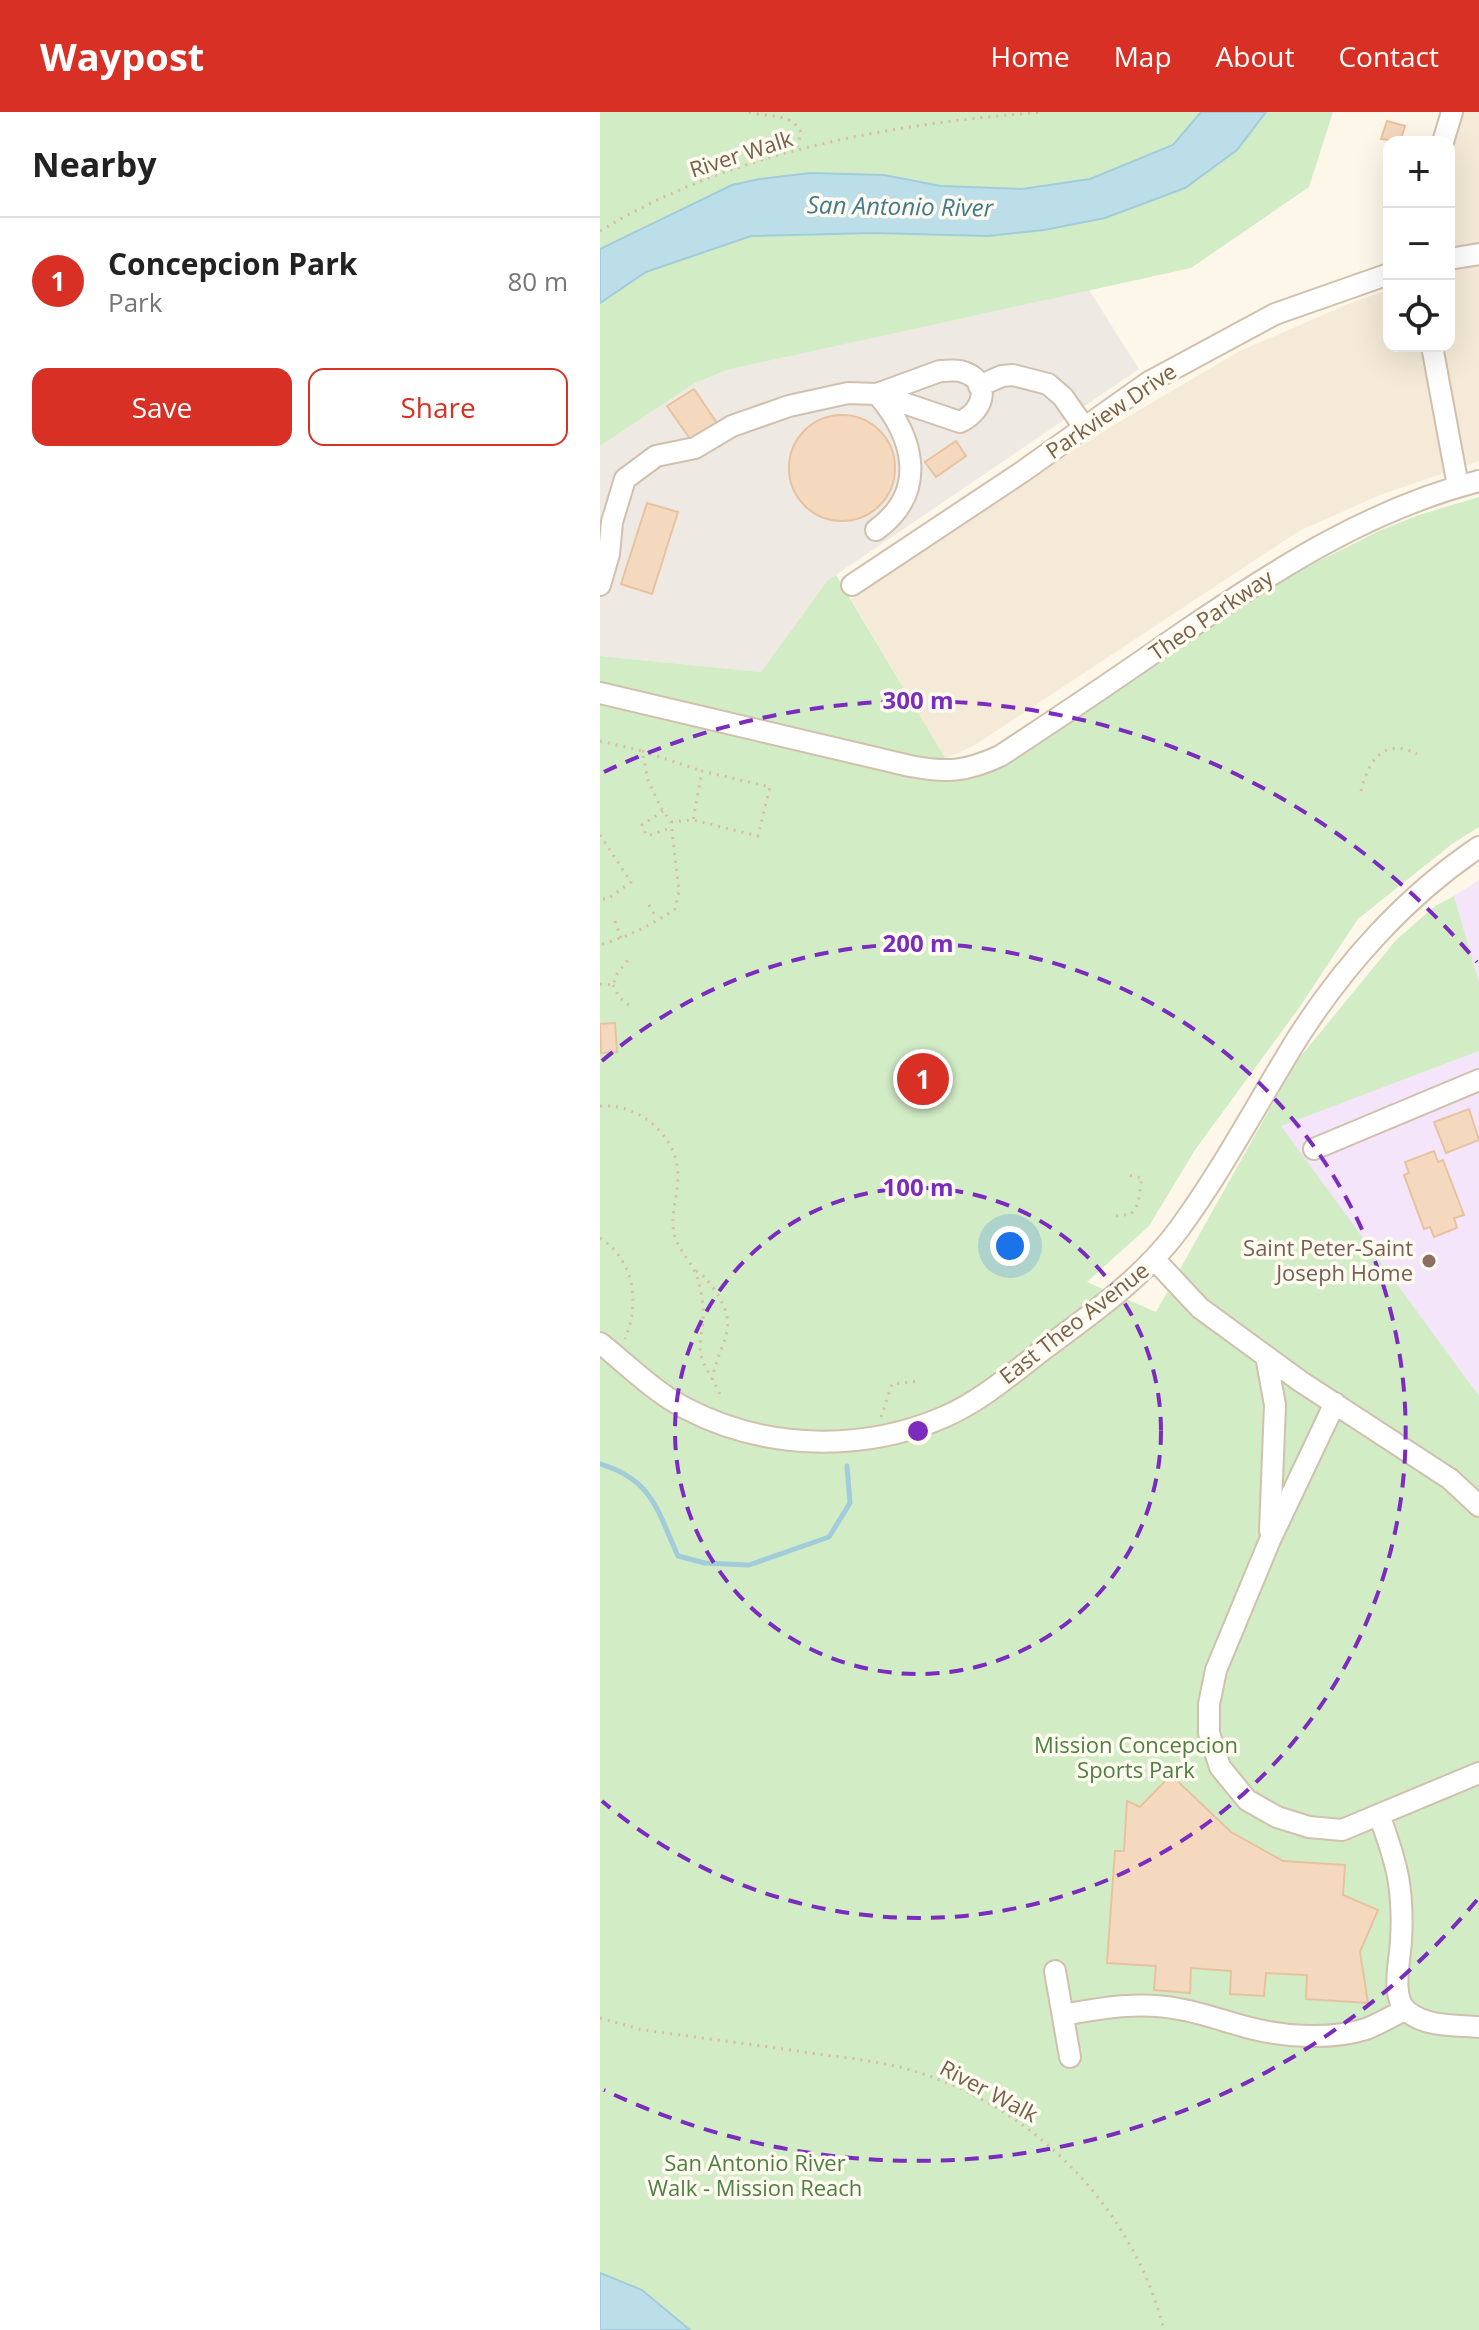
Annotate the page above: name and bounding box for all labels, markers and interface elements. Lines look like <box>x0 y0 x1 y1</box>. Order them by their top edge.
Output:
text: Waypost <box>40 30 204 82</box>
text: Home <box>991 37 1070 75</box>
text: Map <box>1114 37 1172 75</box>
text: About <box>1216 37 1294 75</box>
text: Contact <box>1338 37 1439 75</box>
street label: River Walk <box>685 122 797 184</box>
map controls <box>1383 136 1455 352</box>
button: + <box>1383 136 1455 208</box>
text: Nearby <box>32 141 157 187</box>
water label: San Antonio River <box>807 187 995 224</box>
button: − <box>1383 208 1455 280</box>
text: Concepcion Park <box>108 243 357 284</box>
text: 1 <box>51 263 65 299</box>
text: 80 m <box>507 263 568 299</box>
button: locate <box>1383 280 1455 352</box>
text: Park <box>108 284 162 320</box>
street label: Parkview Drive <box>1039 355 1182 465</box>
button: Save <box>32 368 292 446</box>
button: Share <box>308 368 568 446</box>
street label: Theo Parkway <box>1143 561 1279 667</box>
text: 300 m <box>883 683 953 716</box>
text: 200 m <box>883 926 953 959</box>
pin: 1 <box>897 1049 949 1109</box>
text: 100 m <box>883 1170 953 1203</box>
your location <box>990 1226 1030 1266</box>
place label: Saint Peter-Saint Joseph Home <box>1243 1232 1413 1287</box>
marker: Saint Peter-Saint Joseph Home <box>1420 1252 1438 1270</box>
street label: East Theo Avenue <box>992 1254 1154 1390</box>
centre of rings <box>904 1417 932 1445</box>
park label: Mission Concepcion Sports Park <box>1034 1729 1238 1784</box>
street label: River Walk <box>935 2052 1044 2129</box>
park label: San Antonio River Walk - Mission Reach <box>648 2147 862 2202</box>

